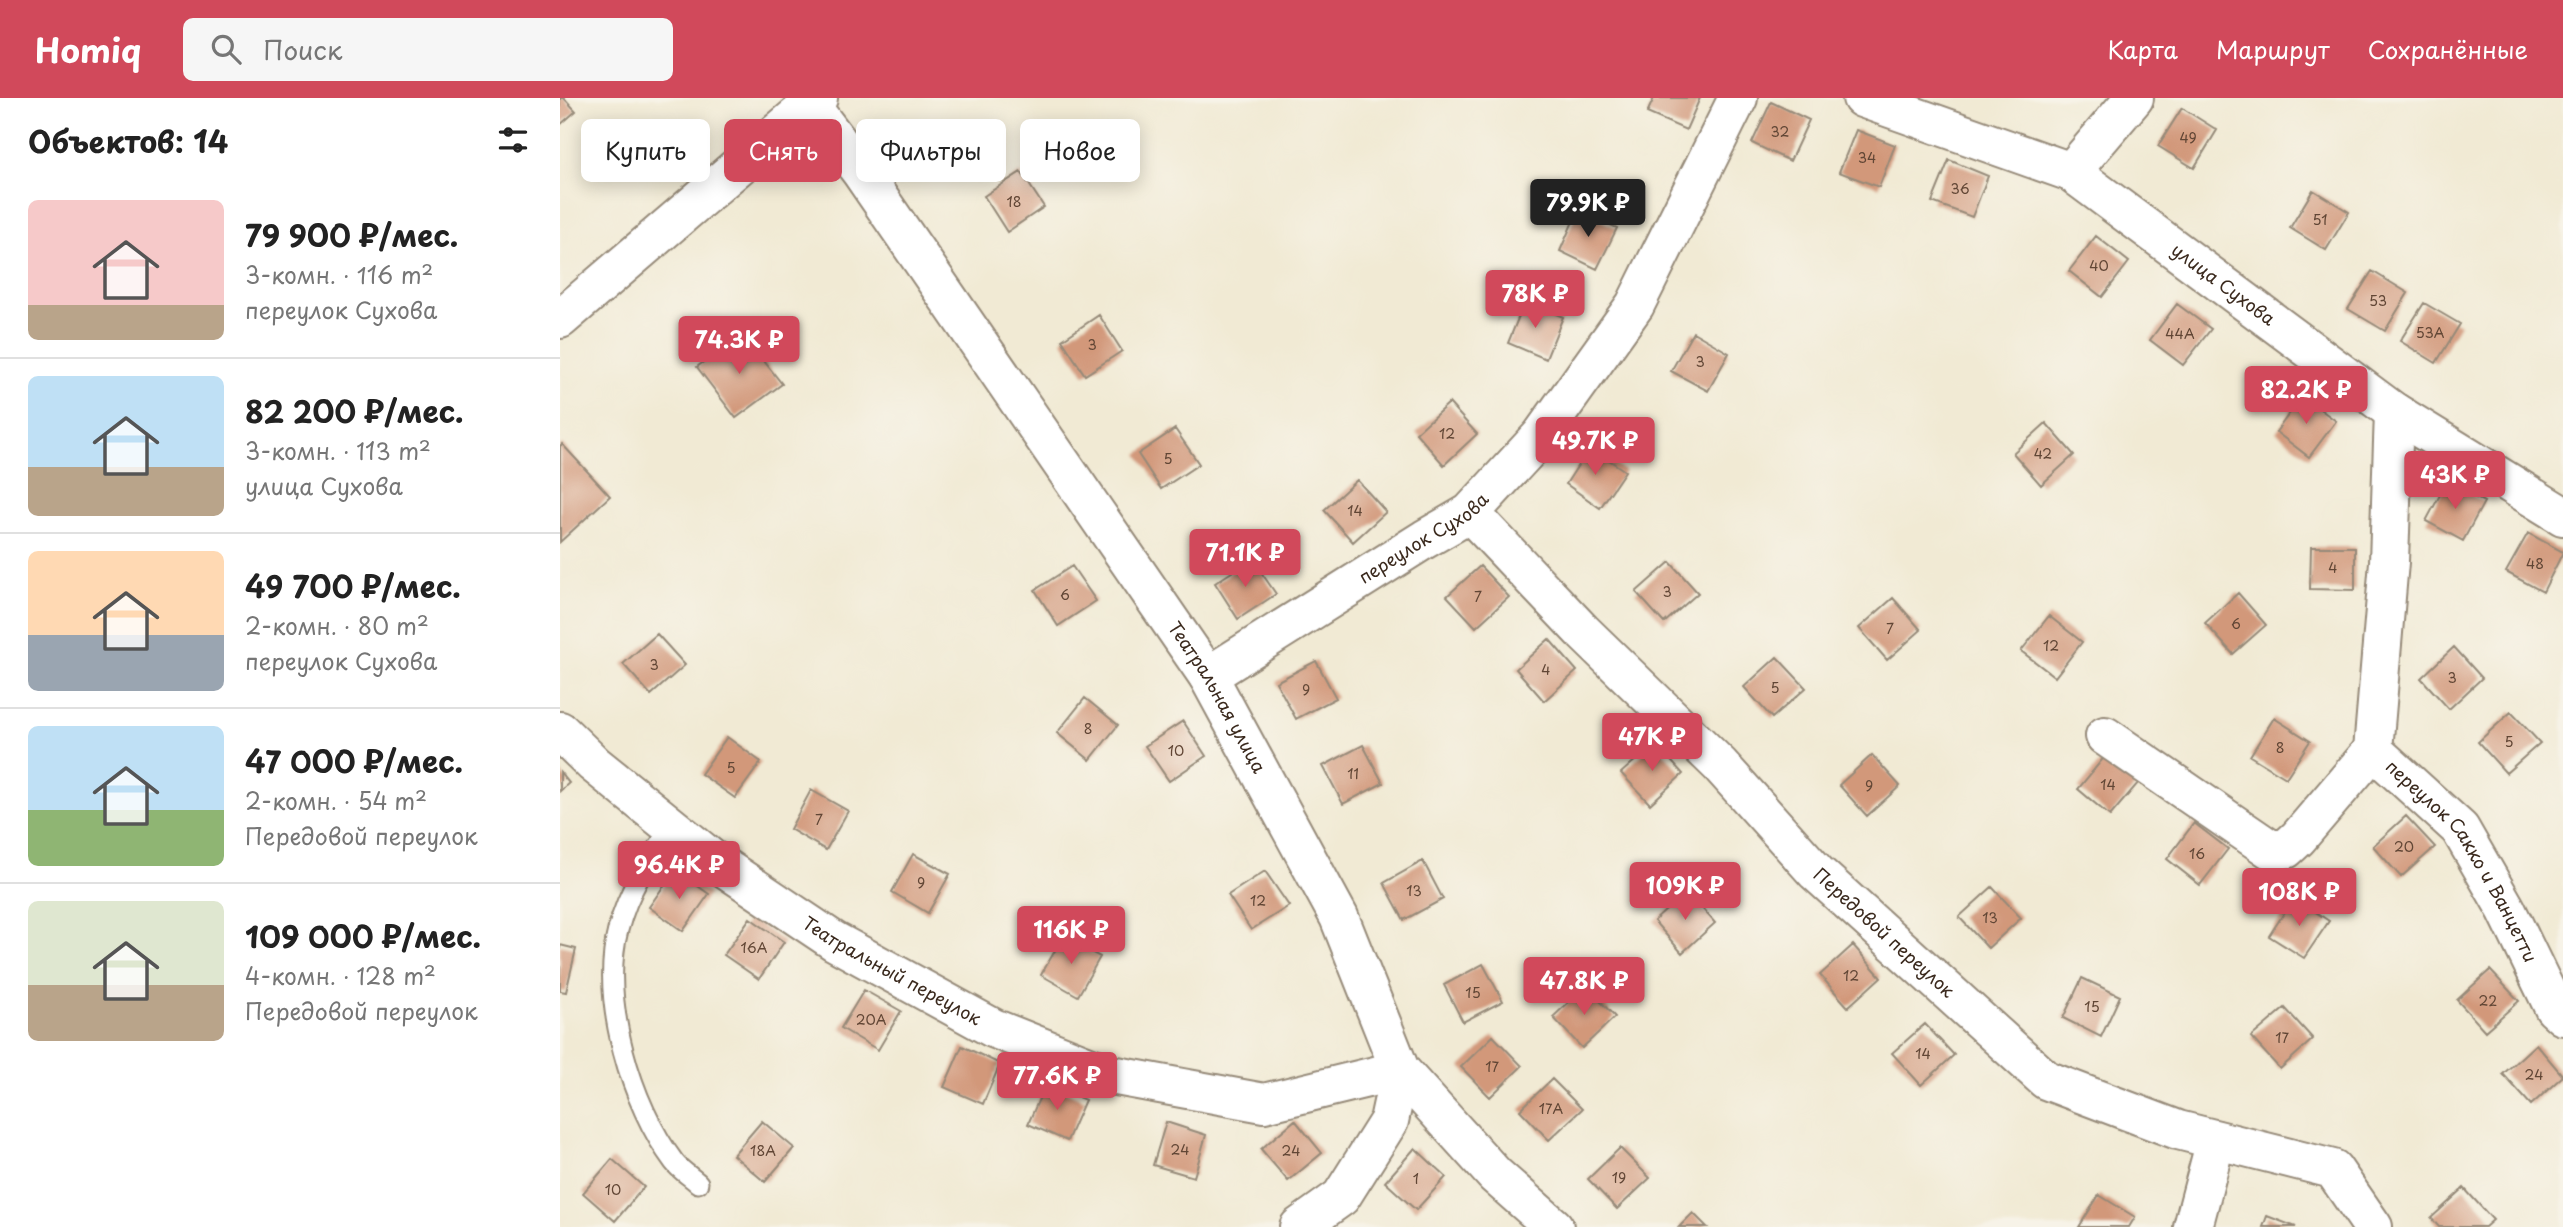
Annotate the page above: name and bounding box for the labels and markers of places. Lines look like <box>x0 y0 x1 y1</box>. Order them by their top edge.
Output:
pin: 79.9K ₽ <box>1523 180 1653 239</box>
pin: 78K ₽ <box>1486 271 1584 330</box>
pin: 74.3K ₽ <box>674 316 804 376</box>
pin: 82.2K ₽ <box>2241 366 2371 426</box>
pin: 49.7K ₽ <box>1530 418 1660 477</box>
pin: 43K ₽ <box>2406 452 2504 511</box>
pin: 71.1K ₽ <box>1180 530 1310 589</box>
pin: 47K ₽ <box>1603 714 1701 773</box>
pin: 96.4K ₽ <box>614 842 744 901</box>
pin: 109K ₽ <box>1628 862 1742 922</box>
pin: 108K ₽ <box>2242 868 2356 928</box>
pin: 116K ₽ <box>1014 906 1128 966</box>
pin: 47.8K ₽ <box>1519 958 1649 1017</box>
pin: 77.6K ₽ <box>992 1052 1122 1112</box>

